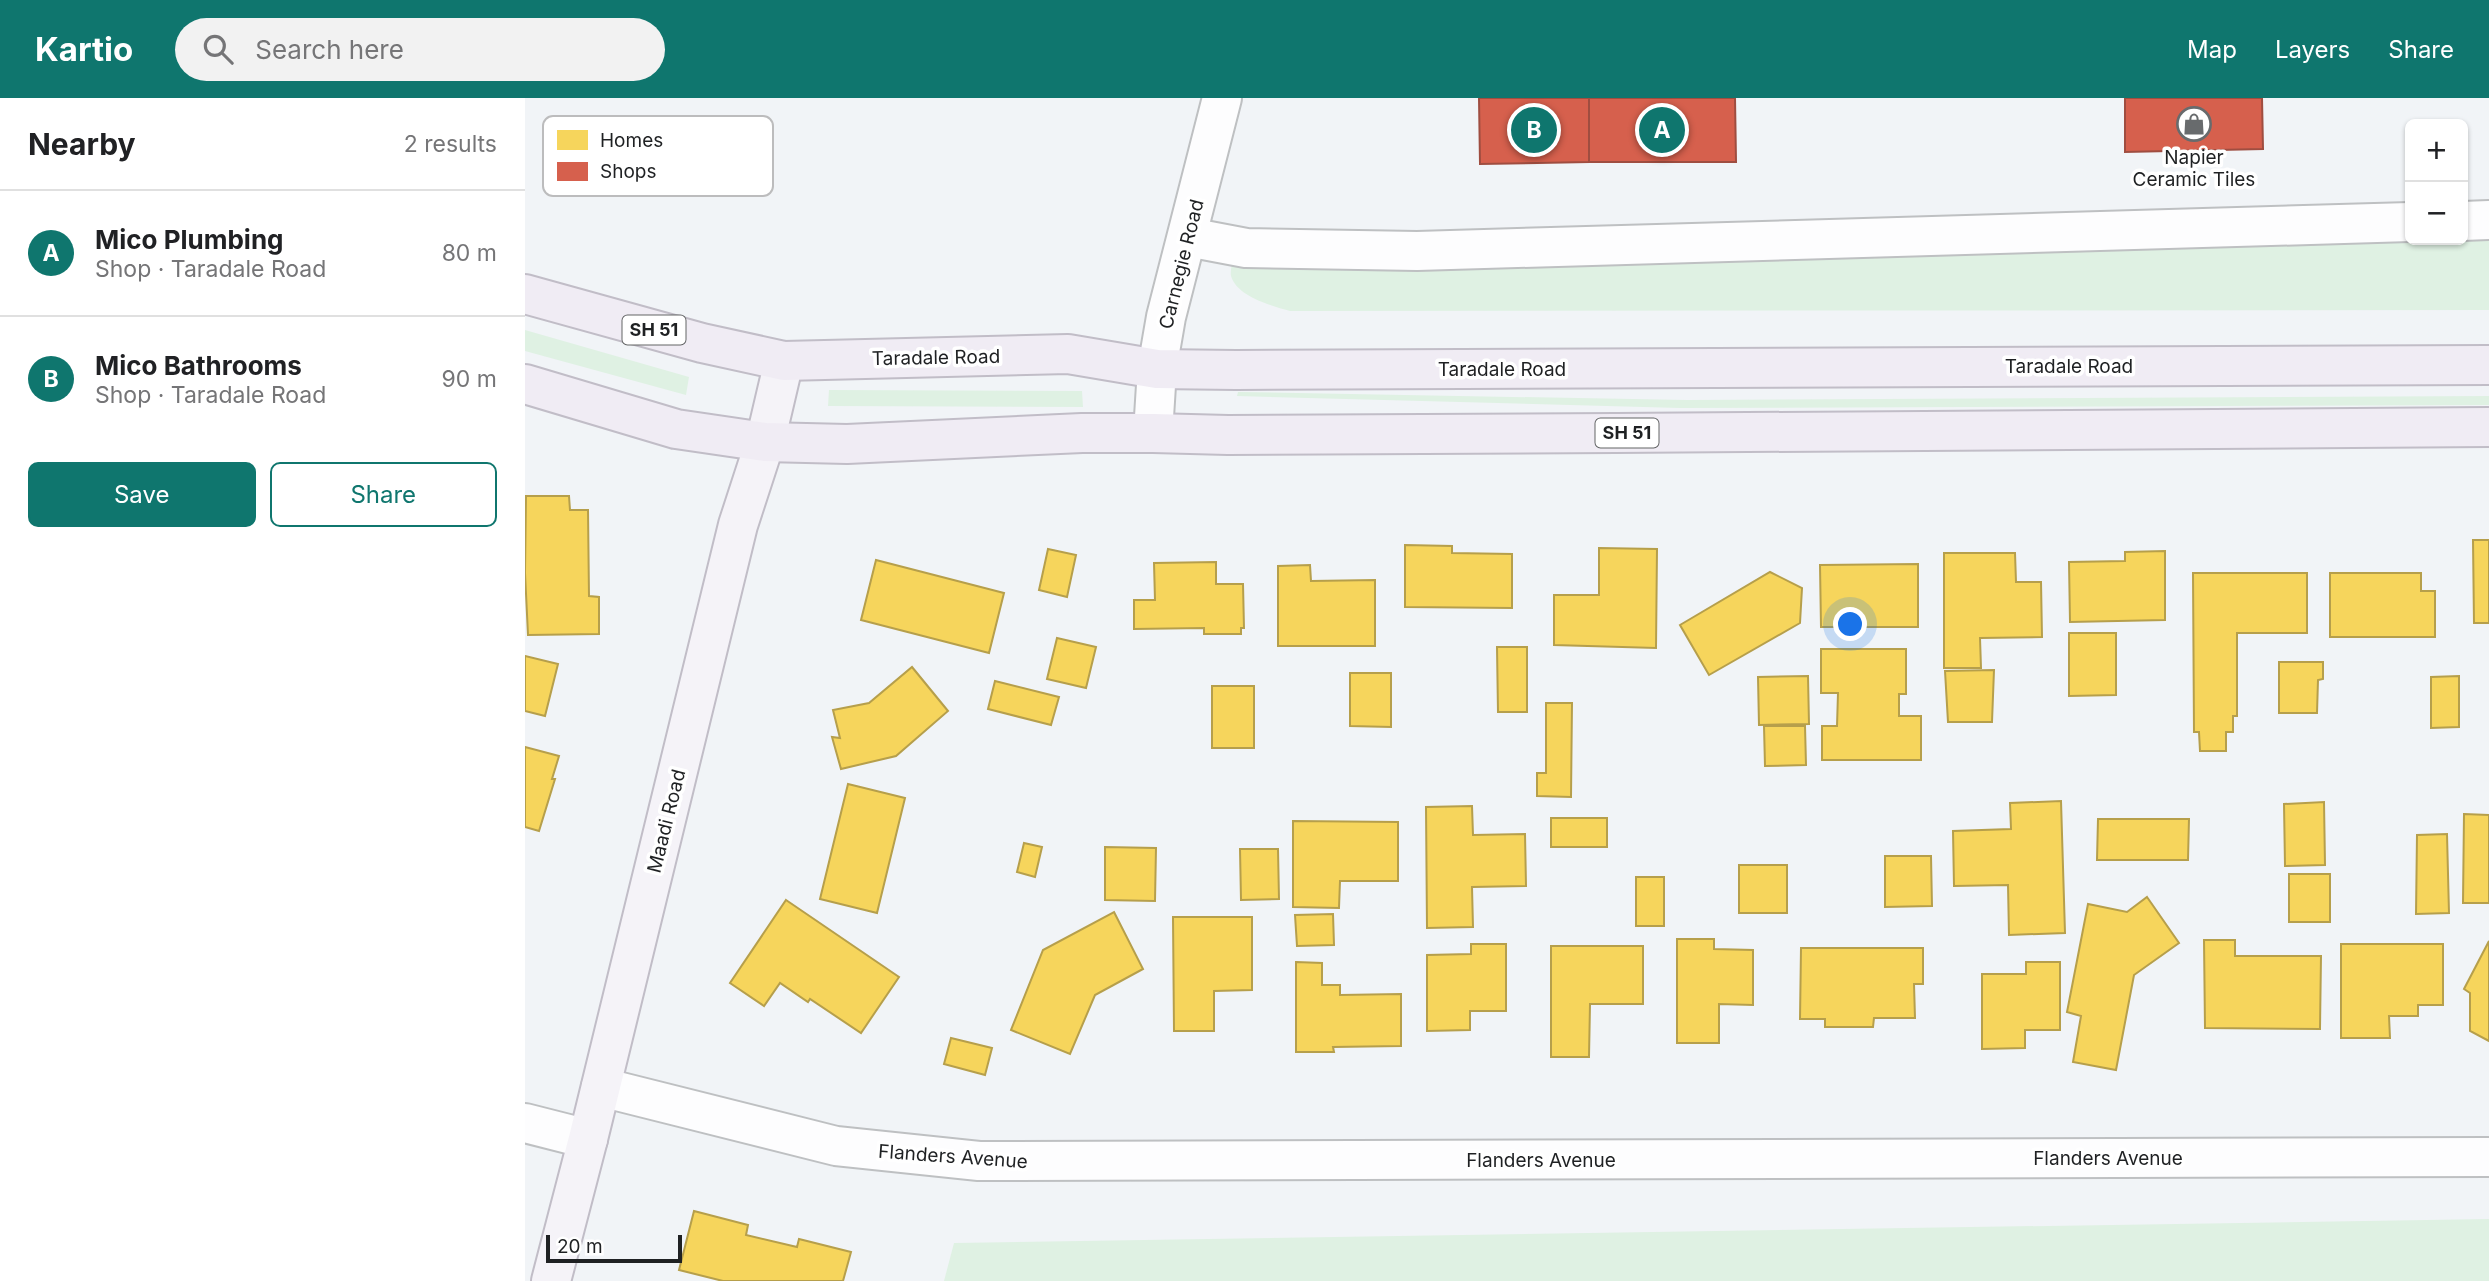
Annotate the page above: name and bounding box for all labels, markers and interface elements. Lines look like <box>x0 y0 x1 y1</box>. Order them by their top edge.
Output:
search box <box>175 18 665 81</box>
text: Kartio <box>35 29 133 69</box>
icon: search <box>199 30 237 68</box>
text: Search here <box>255 34 404 65</box>
text: Map <box>2187 35 2237 64</box>
text: Layers <box>2275 35 2350 64</box>
text: Share <box>2388 35 2454 64</box>
pin: B <box>1511 104 1557 156</box>
pin: A <box>1639 104 1685 156</box>
shop icon: Napier Ceramic Tiles <box>2175 105 2213 143</box>
legend <box>543 116 773 196</box>
map controls <box>2405 119 2468 245</box>
button: + <box>2405 119 2468 182</box>
text: Nearby <box>28 126 136 162</box>
text: Homes <box>600 129 663 152</box>
text: 2 results <box>404 130 497 158</box>
place label: Napier Ceramic Tiles <box>2133 146 2255 191</box>
text: Shops <box>600 160 656 183</box>
button: − <box>2405 182 2468 245</box>
street label: Carnegie Road <box>1154 197 1209 331</box>
text: Mico Plumbing <box>95 224 284 255</box>
text: A <box>42 239 60 267</box>
text: 80 m <box>442 239 497 267</box>
text: Shop · Taradale Road <box>95 255 326 283</box>
road number: SH 51 <box>622 316 685 344</box>
street label: Taradale Road <box>872 345 1000 370</box>
text: Mico Bathrooms <box>95 350 302 381</box>
street label: Taradale Road <box>2005 355 2133 378</box>
street label: Taradale Road <box>1438 358 1566 381</box>
text: B <box>43 365 59 393</box>
text: 90 m <box>442 365 497 393</box>
text: Shop · Taradale Road <box>95 381 326 409</box>
road number: SH 51 <box>1595 418 1659 447</box>
button: Save <box>28 462 256 527</box>
button: Share <box>270 462 497 527</box>
your location <box>1833 607 1867 641</box>
street label: Maadi Road <box>643 767 690 875</box>
street label: Flanders Avenue <box>877 1140 1028 1173</box>
street label: Flanders Avenue <box>2033 1147 2183 1170</box>
street label: Flanders Avenue <box>1466 1149 1616 1172</box>
scale bar <box>546 1232 683 1264</box>
text: 20 m <box>557 1235 603 1258</box>

